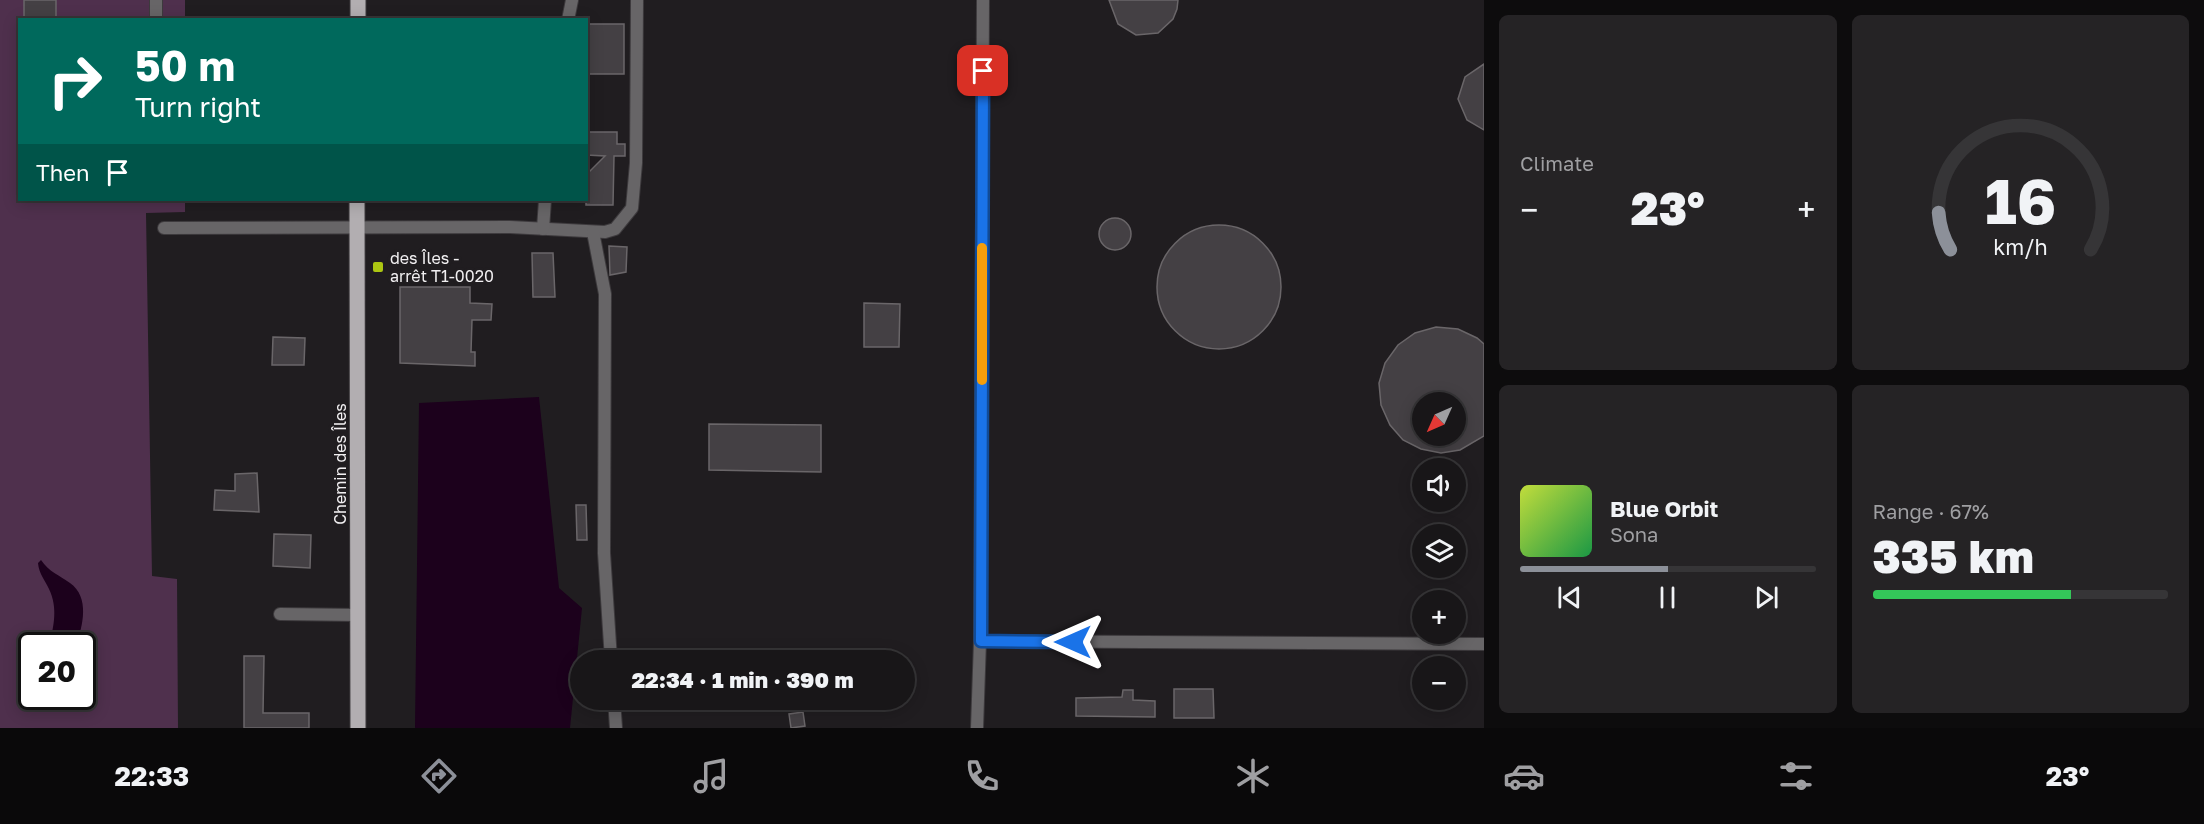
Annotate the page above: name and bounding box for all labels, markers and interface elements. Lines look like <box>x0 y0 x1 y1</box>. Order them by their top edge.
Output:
text: 50 m <box>135 40 235 90</box>
icon: right <box>36 42 114 120</box>
pin <box>957 45 1008 96</box>
icon: arrive <box>966 54 999 87</box>
text: Turn right <box>135 91 261 123</box>
text: Climate <box>1520 151 1594 175</box>
icon: arrive <box>101 156 134 189</box>
text: Then <box>36 159 89 186</box>
text: 16 <box>1984 163 2056 238</box>
text: 23° <box>1631 181 1705 235</box>
text: − <box>1520 190 1538 229</box>
text: + <box>1797 190 1816 229</box>
text: km/h <box>1993 234 2048 260</box>
place label: des Îles - arrêt T1-0020 <box>390 248 494 286</box>
marker: des Îles - arrêt T1-0020 <box>371 260 385 274</box>
north arrow <box>1412 392 1466 446</box>
map controls <box>1412 392 1466 710</box>
street label: Chemin des Îles <box>330 403 350 525</box>
button: sound <box>1412 458 1466 512</box>
text: Blue Orbit <box>1610 495 1718 522</box>
text: Range · 67% <box>1873 499 1989 523</box>
text: Sona <box>1610 522 1658 546</box>
button: layers <box>1412 524 1466 578</box>
text: 335 km <box>1873 529 2034 583</box>
icon: previous <box>1553 581 1586 614</box>
icon: pause <box>1651 581 1684 614</box>
icon: next <box>1750 581 1783 614</box>
button: + <box>1412 590 1466 644</box>
position arrow <box>1041 610 1105 674</box>
speed limit sign: 20 <box>18 632 96 710</box>
button: − <box>1412 656 1466 710</box>
text: 22:34 · 1 min · 390 m <box>631 666 854 693</box>
icon: directions <box>418 755 460 797</box>
icon: music <box>690 755 732 797</box>
icon: phone <box>961 755 1003 797</box>
icon: climate <box>1232 755 1274 797</box>
icon: car <box>1503 755 1545 797</box>
icon: filters <box>1775 755 1817 797</box>
text: 22:33 <box>115 760 189 792</box>
text: 23° <box>2046 760 2089 792</box>

